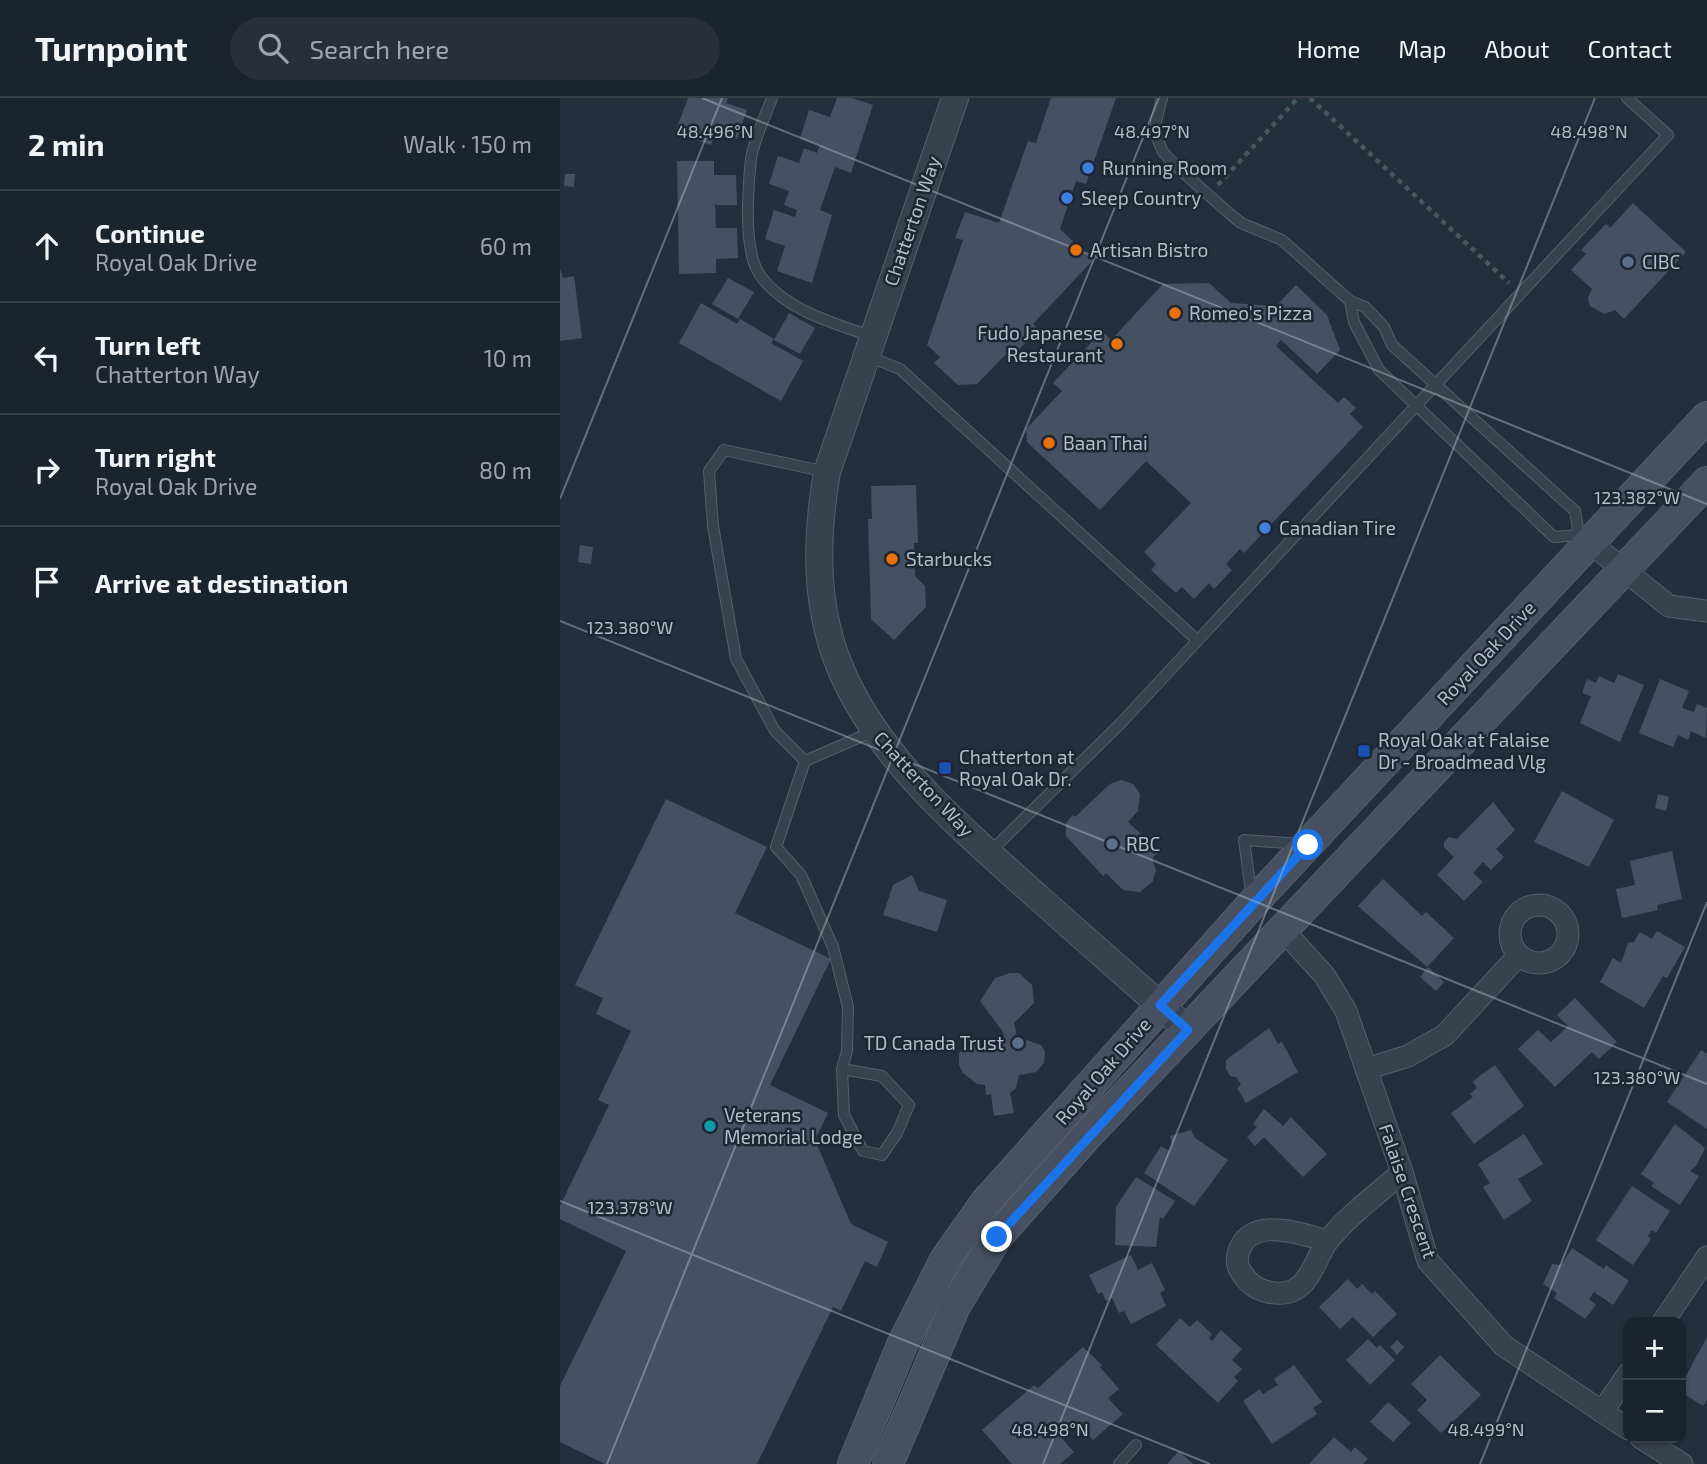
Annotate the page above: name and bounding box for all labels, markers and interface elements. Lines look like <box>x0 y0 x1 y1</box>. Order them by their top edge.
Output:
search box <box>230 17 720 80</box>
text: Turnpoint <box>35 28 188 68</box>
icon: search <box>254 29 292 67</box>
text: Search here <box>310 33 449 64</box>
text: Home <box>1297 34 1360 63</box>
text: Map <box>1398 34 1446 63</box>
text: About <box>1484 34 1550 63</box>
text: Contact <box>1588 34 1672 63</box>
text: 48.496°N <box>677 120 753 142</box>
text: 48.497°N <box>1114 120 1190 142</box>
text: 48.498°N <box>1550 120 1628 142</box>
text: 2 min <box>28 126 105 162</box>
text: Walk · 150 m <box>403 130 532 158</box>
street label: Chatterton Way <box>879 153 945 289</box>
place label: Running Room <box>1102 156 1227 179</box>
marker: Running Room <box>1080 160 1096 176</box>
place label: Sleep Country <box>1081 186 1201 209</box>
marker: Sleep Country <box>1059 190 1075 206</box>
text: Continue <box>95 217 205 248</box>
icon: ahead <box>28 227 66 265</box>
text: 60 m <box>480 232 532 260</box>
place label: Artisan Bistro <box>1090 238 1208 261</box>
marker: Artisan Bistro <box>1068 242 1084 258</box>
text: Royal Oak Drive <box>95 248 257 276</box>
place label: CIBC <box>1642 250 1681 273</box>
marker: CIBC <box>1620 254 1636 270</box>
place label: Romeo's Pizza <box>1189 301 1312 324</box>
marker: Romeo's Pizza <box>1167 305 1183 321</box>
place label: Fudo Japanese Restaurant <box>977 321 1103 366</box>
text: Turn left <box>95 329 201 360</box>
marker: Fudo Japanese Restaurant <box>1109 336 1125 352</box>
icon: left <box>28 339 66 377</box>
text: 10 m <box>484 344 532 372</box>
text: Chatterton Way <box>95 360 260 388</box>
place label: Baan Thai <box>1063 431 1148 454</box>
marker: Baan Thai <box>1041 435 1057 451</box>
text: Turn right <box>95 441 216 472</box>
icon: right <box>28 451 66 489</box>
text: 80 m <box>479 456 532 484</box>
text: Royal Oak Drive <box>95 472 257 500</box>
text: 123.382°W <box>1594 486 1680 508</box>
place label: Canadian Tire <box>1279 516 1396 539</box>
marker: Canadian Tire <box>1257 520 1273 536</box>
place label: Starbucks <box>906 547 992 570</box>
marker: Starbucks <box>884 551 900 567</box>
icon: arrive <box>28 563 66 601</box>
text: Arrive at destination <box>95 567 348 598</box>
street label: Royal Oak Drive <box>1432 596 1540 710</box>
text: 123.380°W <box>587 616 673 638</box>
street label: Chatterton Way <box>870 726 979 841</box>
place label: Royal Oak at Falaise Dr - Broadmead Vlg <box>1378 728 1550 773</box>
marker: Royal Oak at Falaise Dr - Broadmead Vlg <box>1356 743 1372 759</box>
place label: Chatterton at Royal Oak Dr. <box>959 745 1075 790</box>
marker: Chatterton at Royal Oak Dr. <box>937 760 953 776</box>
route start <box>1292 829 1323 860</box>
place label: RBC <box>1126 832 1161 855</box>
marker: RBC <box>1104 836 1120 852</box>
street label: Royal Oak Drive <box>1050 1013 1155 1129</box>
place label: TD Canada Trust <box>864 1031 1004 1054</box>
marker: TD Canada Trust <box>1010 1035 1026 1051</box>
text: 123.380°W <box>1594 1066 1680 1088</box>
place label: Veterans Memorial Lodge <box>724 1103 863 1148</box>
marker: Veterans Memorial Lodge <box>702 1118 718 1134</box>
street label: Falaise Crescent <box>1375 1121 1442 1261</box>
text: 123.378°W <box>587 1196 673 1218</box>
route end <box>981 1221 1012 1252</box>
map controls <box>1623 1317 1686 1443</box>
button: + <box>1623 1317 1686 1380</box>
button: − <box>1623 1380 1686 1443</box>
text: 48.498°N <box>1011 1418 1089 1440</box>
text: 48.499°N <box>1448 1418 1524 1440</box>

